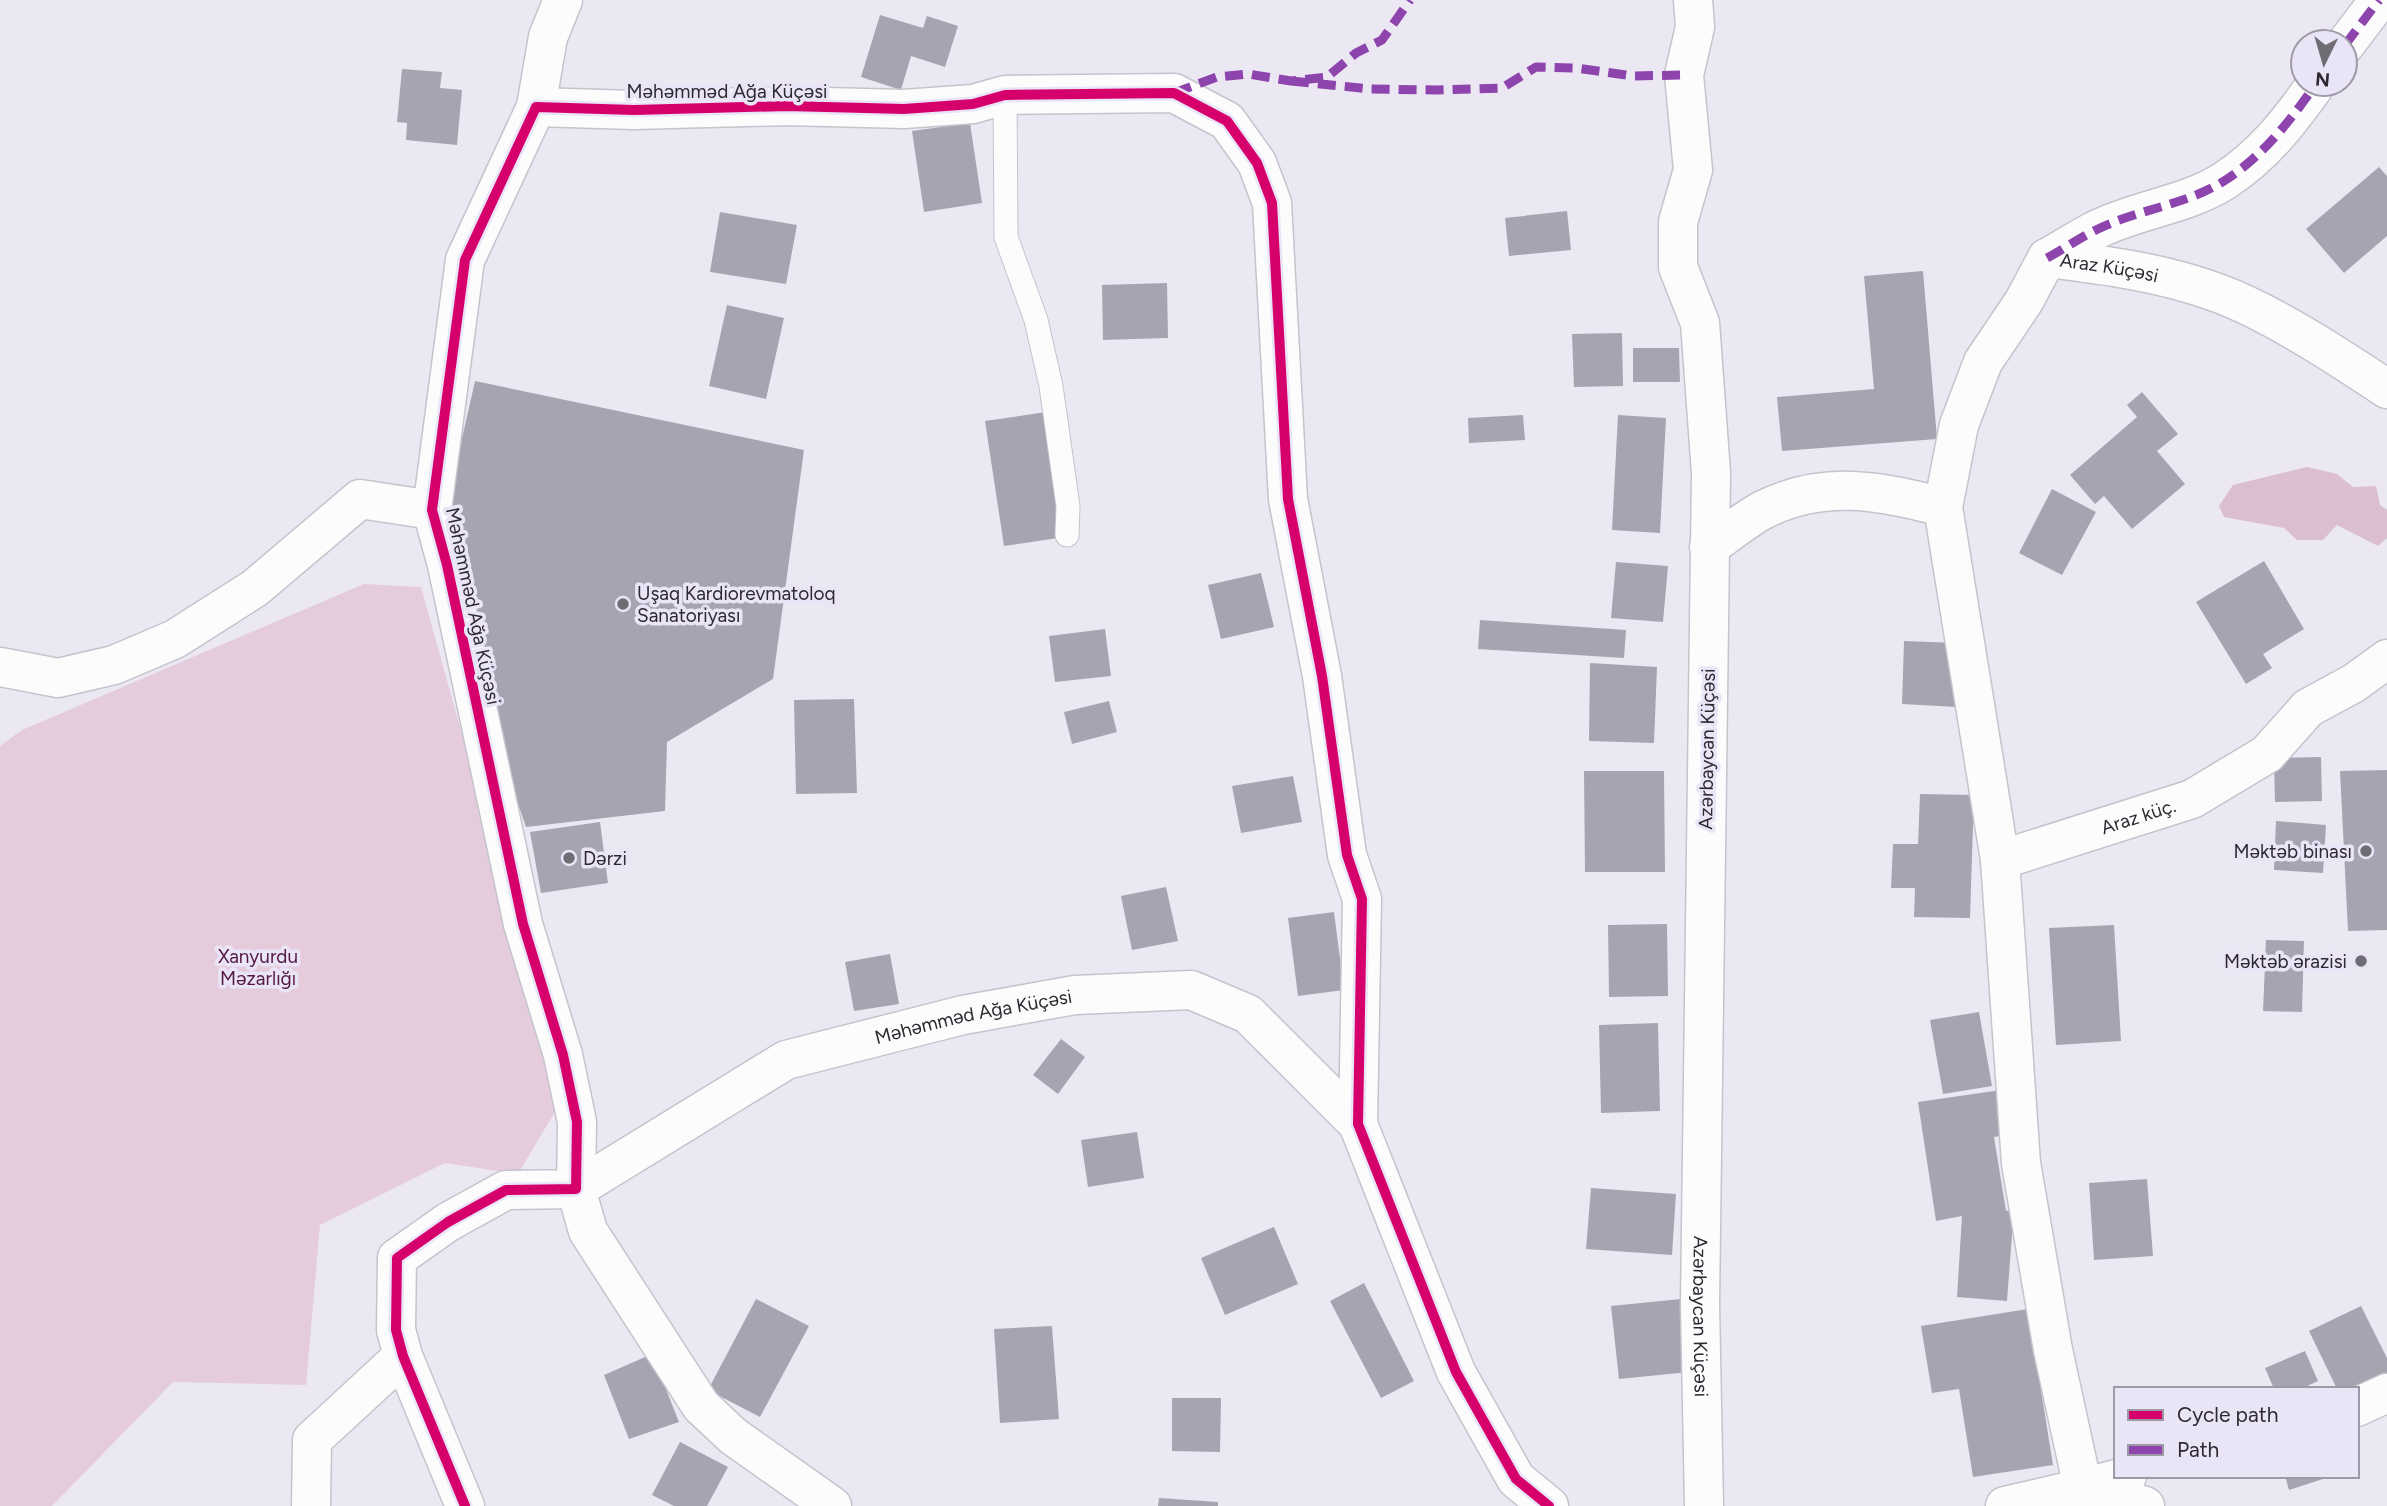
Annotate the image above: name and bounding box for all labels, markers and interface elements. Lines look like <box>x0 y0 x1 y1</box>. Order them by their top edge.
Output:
north arrow <box>2289 28 2359 98</box>
text: N <box>2314 67 2331 92</box>
street label: Məhəmməd Ağa Küçəsi <box>626 80 828 103</box>
street label: Araz Küçəsi <box>2059 248 2161 287</box>
street label: Məhəmməd Ağa Küçəsi <box>441 505 505 707</box>
place label: Uşaq Kardiorevmatoloq Sanatoriyası <box>637 582 835 627</box>
marker: Uşaq Kardiorevmatoloq Sanatoriyası <box>615 596 631 612</box>
street label: Azərbaycan Küçəsi <box>1694 668 1720 830</box>
street label: Araz küç. <box>2098 793 2178 839</box>
place label: Məktəb binası <box>2233 840 2352 863</box>
marker: Məktəb binası <box>2358 843 2374 859</box>
place label: Dərzi <box>583 847 627 870</box>
marker: Dərzi <box>561 850 577 866</box>
park label: Xanyurdu Məzarlığı <box>218 945 298 990</box>
place label: Məktəb ərazisi <box>2224 950 2347 973</box>
marker: Məktəb ərazisi <box>2353 953 2369 969</box>
street label: Məhəmməd Ağa Küçəsi <box>872 984 1074 1049</box>
street label: Azərbaycan Küçəsi <box>1688 1236 1713 1397</box>
legend <box>2114 1387 2359 1478</box>
text: Cycle path <box>2177 1402 2278 1427</box>
text: Path <box>2177 1437 2219 1462</box>

